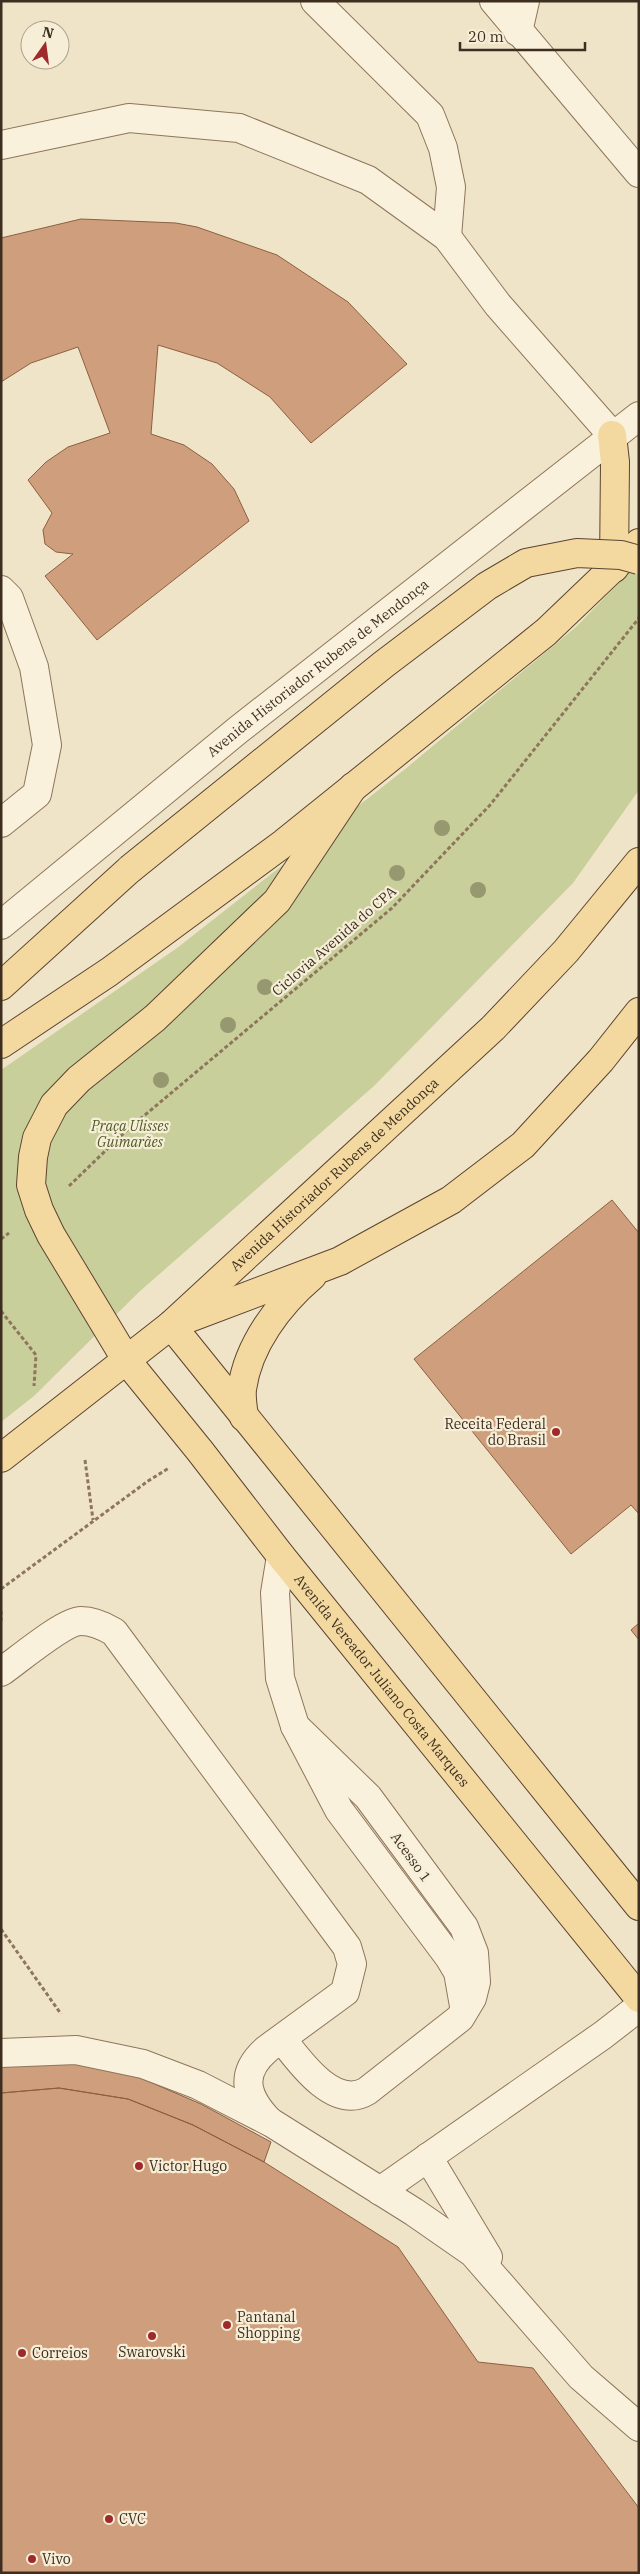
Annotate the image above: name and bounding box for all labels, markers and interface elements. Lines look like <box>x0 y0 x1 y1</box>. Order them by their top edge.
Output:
north arrow <box>20 20 70 70</box>
scale bar <box>460 20 585 52</box>
text: N <box>41 22 56 42</box>
text: 20 m <box>468 27 504 46</box>
street label: Avenida Historiador Rubens de Mendonça <box>203 575 433 761</box>
street label: Ciclovia Avenida do CPA <box>268 882 400 1000</box>
street label: Avenida Historiador Rubens de Mendonça <box>226 1073 443 1275</box>
park label: Praça Ulisses Guimarães <box>90 1117 170 1151</box>
place label: Receita Federal do Brasil <box>445 1415 546 1449</box>
marker: Receita Federal do Brasil <box>550 1426 562 1438</box>
street label: Avenida Vereador Juliano Costa Marques <box>290 1570 473 1791</box>
street label: Acesso 1 <box>387 1829 435 1885</box>
place label: Victor Hugo <box>149 2157 227 2175</box>
marker: Victor Hugo <box>133 2160 145 2172</box>
place label: Pantanal Shopping <box>237 2308 300 2342</box>
marker: Pantanal Shopping <box>221 2319 233 2331</box>
marker: Swarovski <box>146 2330 158 2342</box>
place label: Swarovski <box>118 2343 186 2361</box>
place label: Correios <box>32 2344 88 2362</box>
marker: Correios <box>16 2347 28 2359</box>
place label: CVC <box>119 2510 146 2528</box>
marker: CVC <box>103 2513 115 2525</box>
place label: Vivo <box>42 2550 71 2568</box>
marker: Vivo <box>26 2553 38 2565</box>

